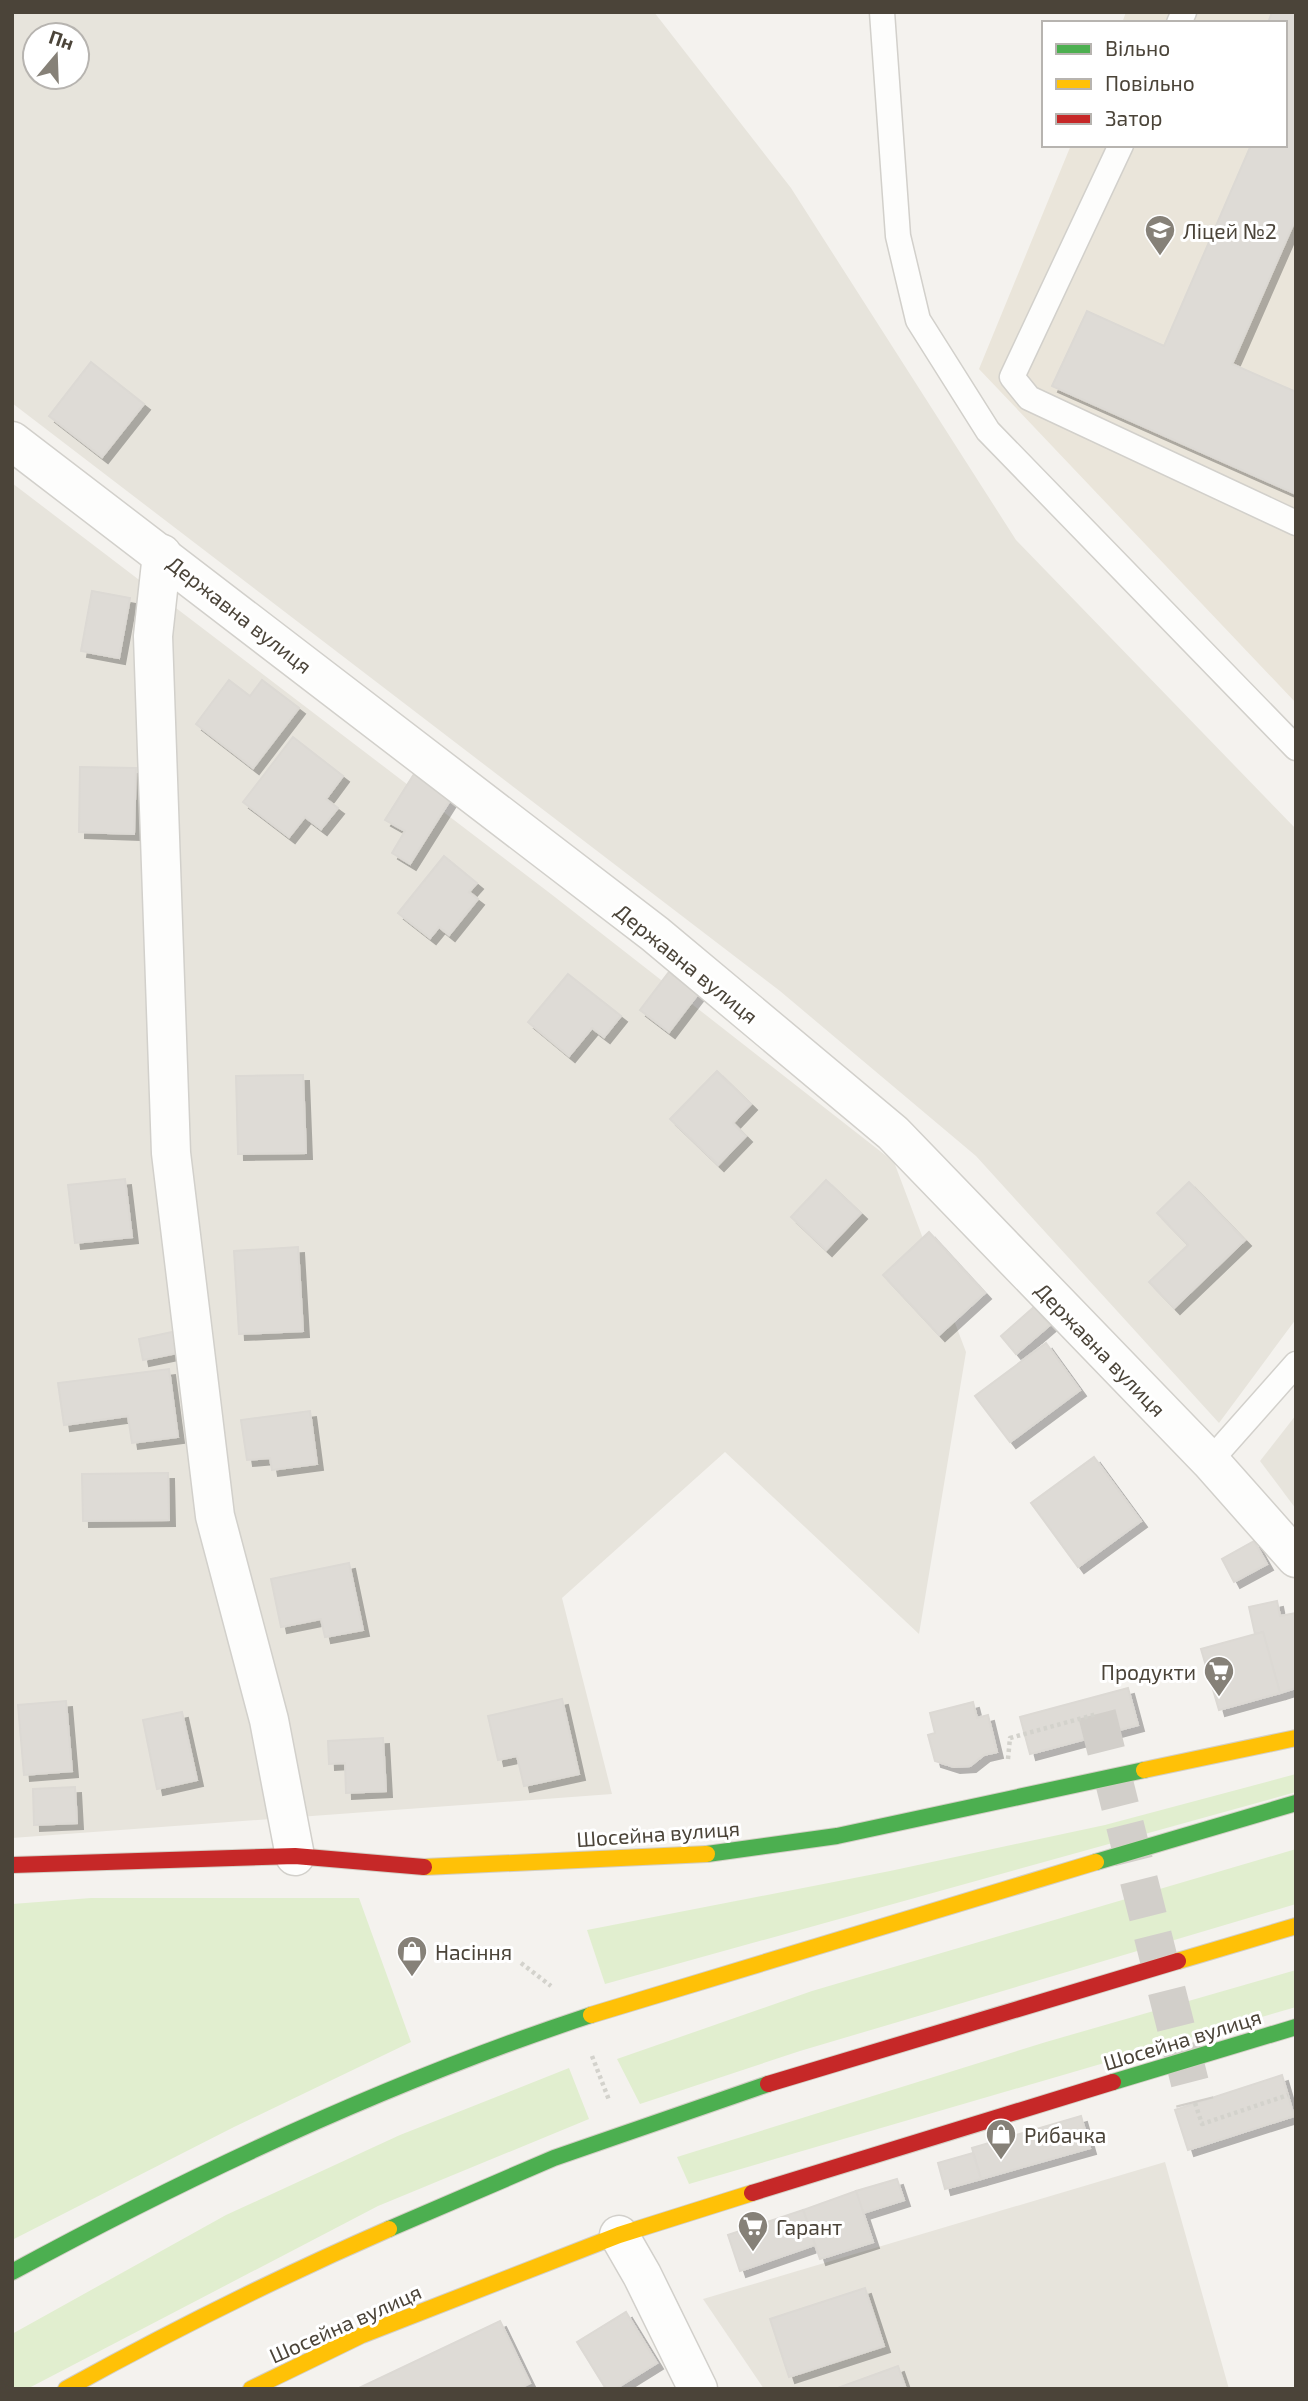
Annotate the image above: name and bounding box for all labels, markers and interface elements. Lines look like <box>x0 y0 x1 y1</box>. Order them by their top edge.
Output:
north arrow <box>21 21 91 91</box>
legend <box>1042 21 1287 147</box>
text: Пн <box>46 25 77 54</box>
text: Вільно <box>1105 35 1170 60</box>
text: Повільно <box>1105 70 1195 95</box>
text: Затор <box>1105 105 1163 130</box>
school or university icon: Ліцей №2 <box>1143 213 1177 257</box>
place label: Ліцей №2 <box>1183 218 1277 243</box>
street label: Державна вулиця <box>162 550 317 679</box>
street label: Державна вулиця <box>610 898 763 1029</box>
street label: Державна вулиця <box>1030 1277 1171 1422</box>
supermarket icon: Продукти <box>1202 1654 1236 1698</box>
place label: Продукти <box>1101 1659 1196 1685</box>
street label: Шосейна вулиця <box>575 1815 741 1852</box>
shop icon: Насіння <box>395 1934 429 1978</box>
place label: Насіння <box>435 1939 512 1964</box>
street label: Шосейна вулиця <box>1100 2003 1264 2076</box>
shop icon: Рибачка <box>984 2117 1018 2161</box>
place label: Рибачка <box>1024 2122 1106 2147</box>
supermarket icon: Гарант <box>736 2209 770 2253</box>
place label: Гарант <box>776 2214 842 2239</box>
street label: Шосейна вулиця <box>265 2278 425 2369</box>

